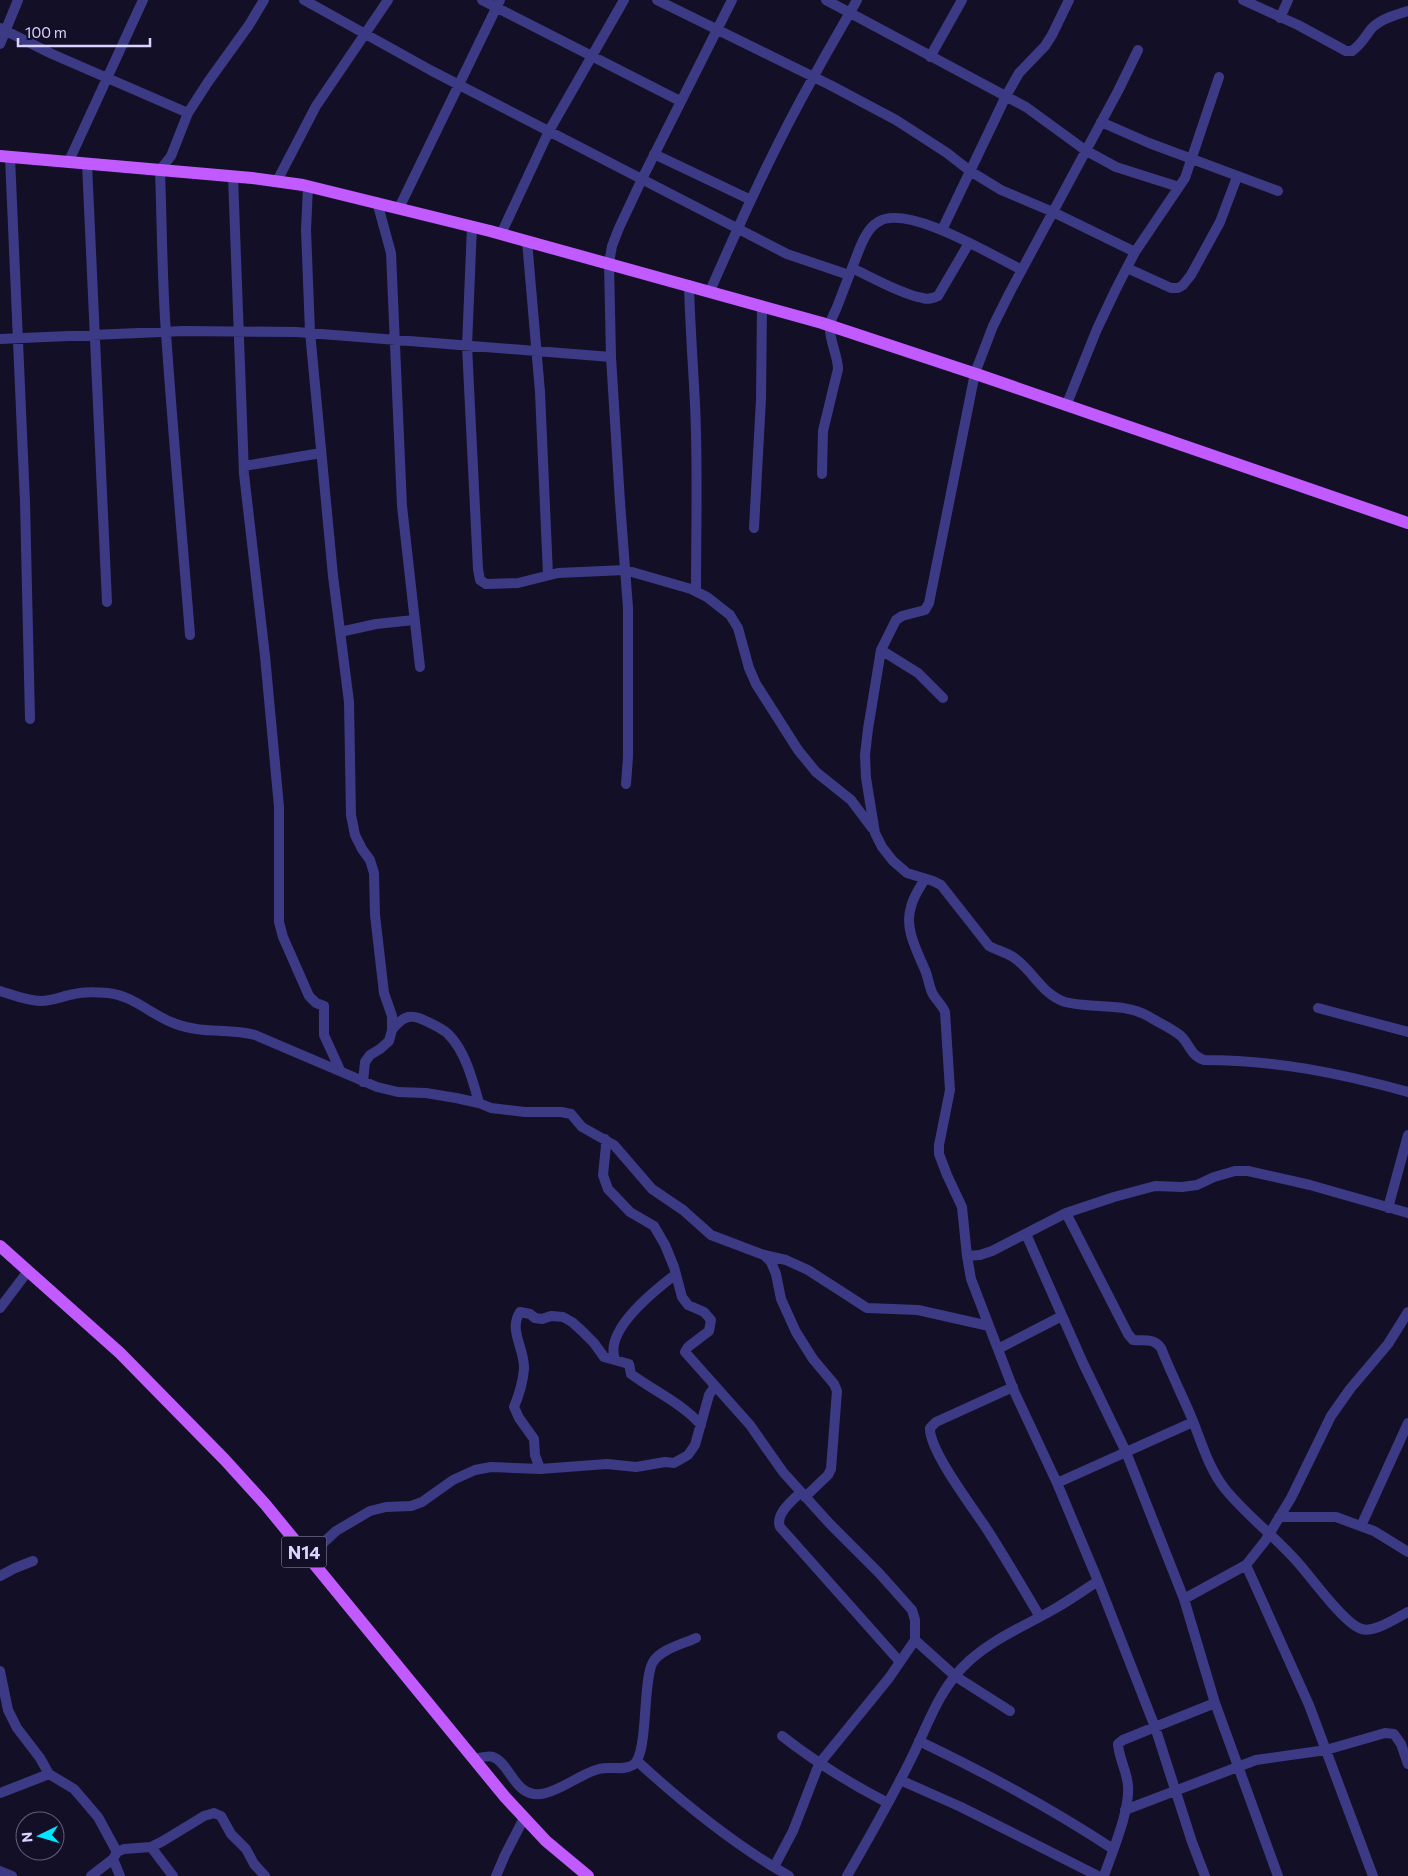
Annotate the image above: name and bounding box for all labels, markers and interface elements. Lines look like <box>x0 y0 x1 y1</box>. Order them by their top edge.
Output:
scale bar <box>18 15 150 47</box>
text: 100 m <box>25 23 67 41</box>
road number: N14 <box>282 1536 326 1568</box>
north arrow <box>15 1811 65 1861</box>
text: N <box>18 1831 35 1843</box>

